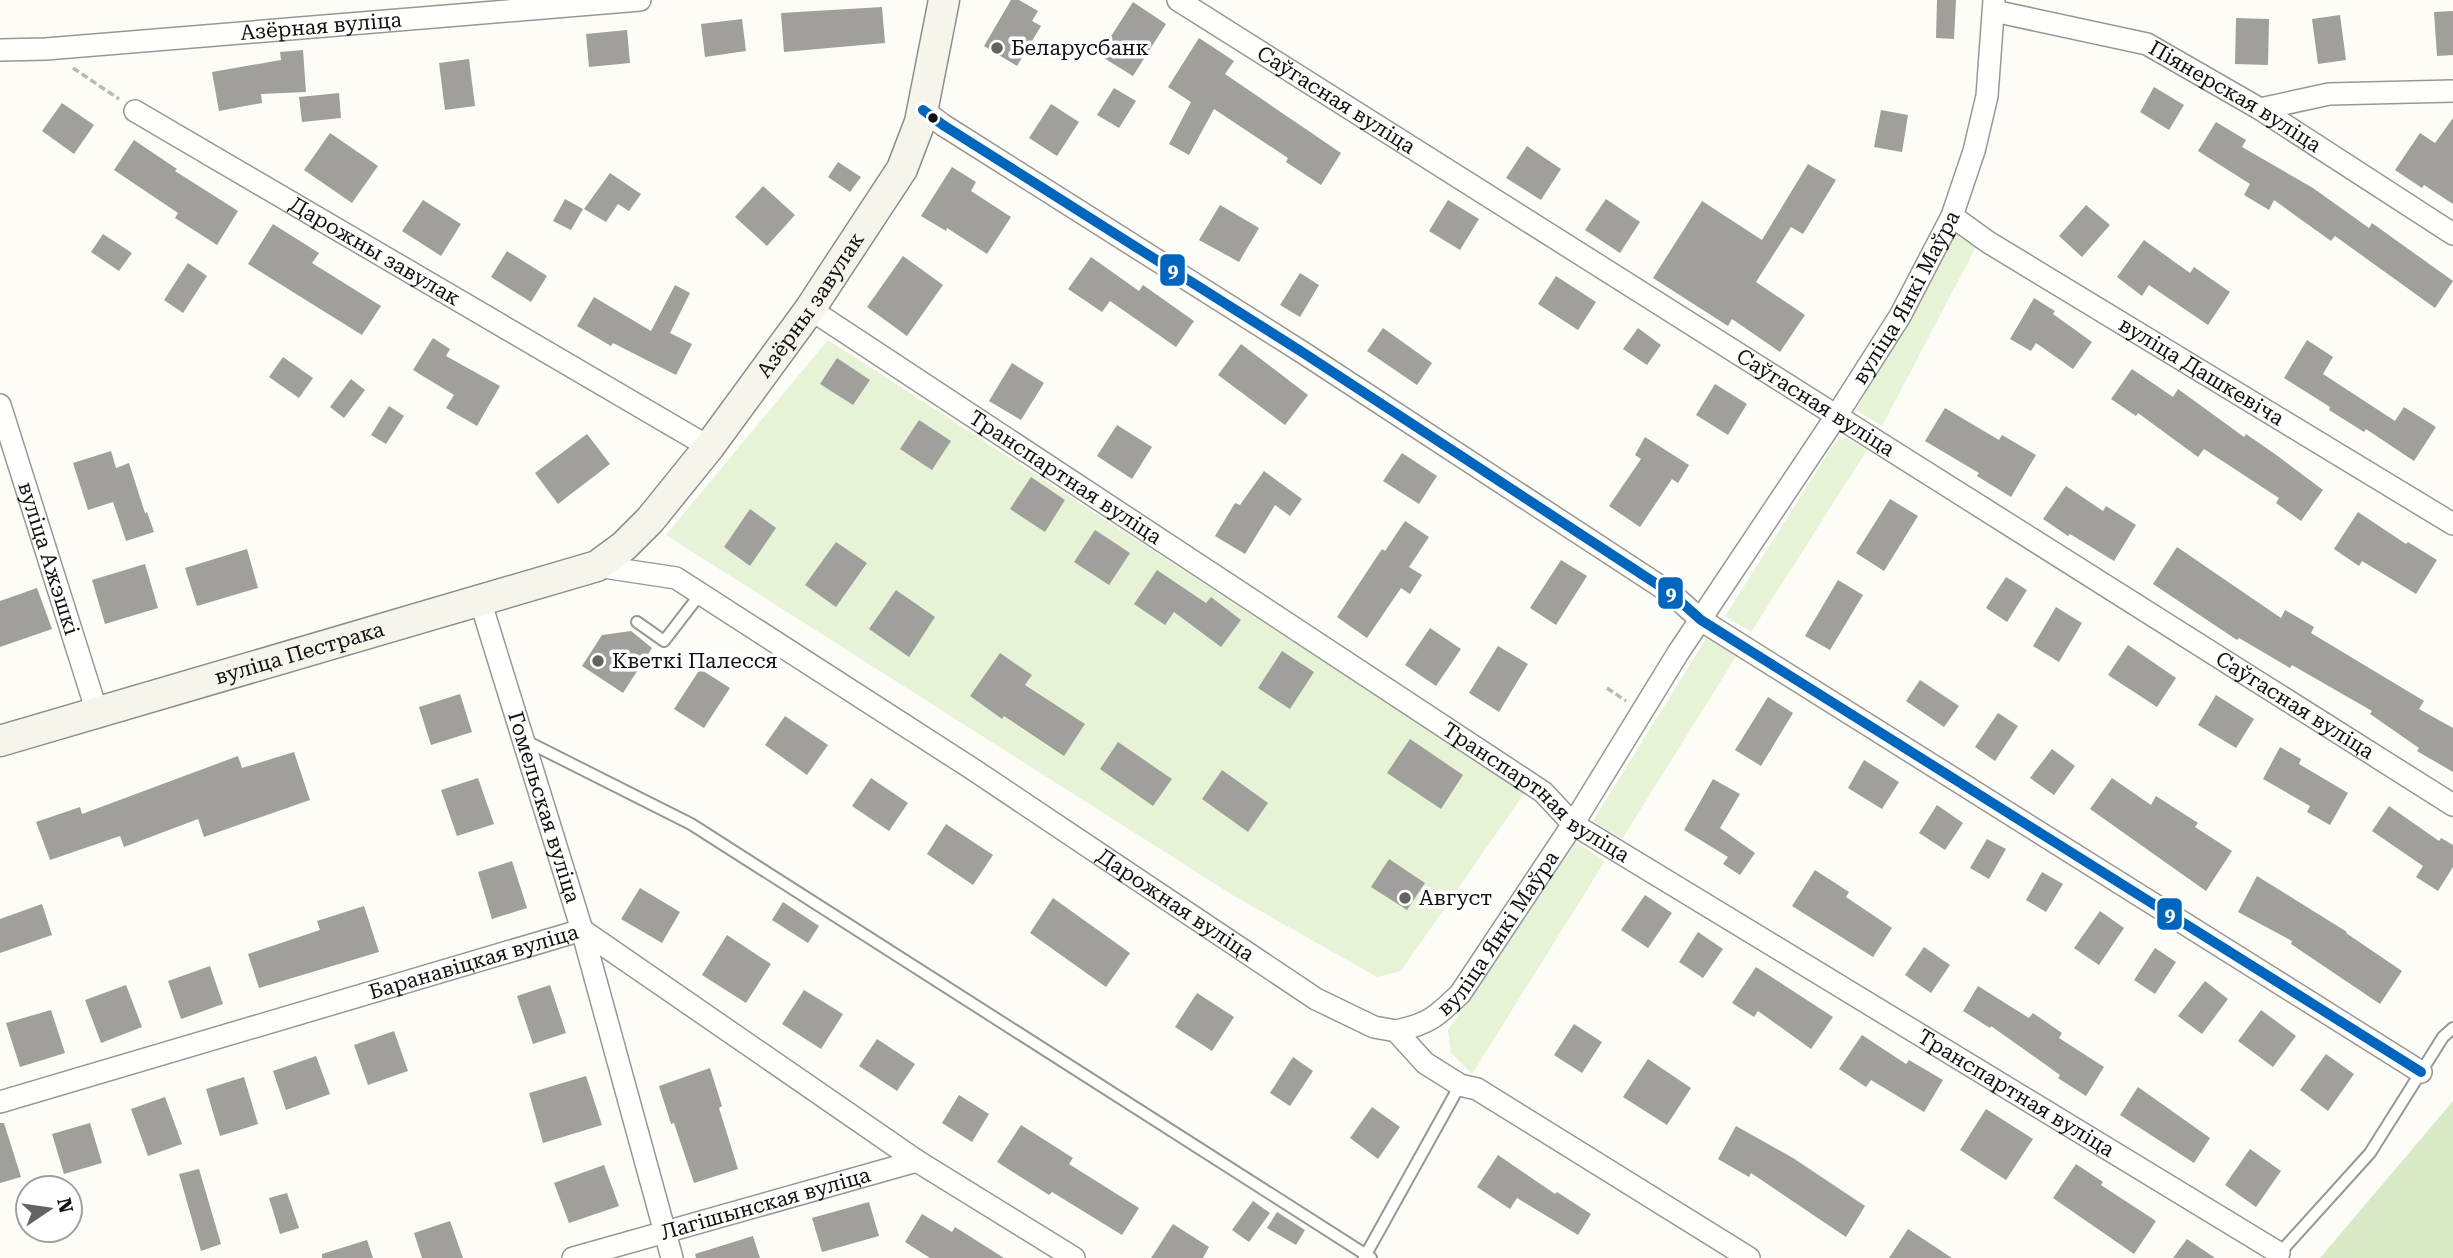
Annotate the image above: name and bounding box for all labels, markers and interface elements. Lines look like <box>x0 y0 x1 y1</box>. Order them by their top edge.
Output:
street label: Азёрная вуліца <box>239 8 403 45</box>
place label: Беларусбанк <box>1011 36 1149 60</box>
street label: Піянерская вуліца <box>2145 36 2326 158</box>
marker: Беларусбанк <box>989 40 1005 56</box>
street label: Саўгасная вуліца <box>1253 41 1420 159</box>
unlabelled marker <box>926 111 940 125</box>
street label: Дарожны завулак <box>285 192 464 311</box>
street label: вуліца Янкі Маўра <box>1848 206 1965 389</box>
street label: Азёрны завулак <box>752 228 869 382</box>
line badge: 9 <box>1159 253 1186 287</box>
text: 9 <box>1168 259 1179 282</box>
street label: вуліца Дашкевіча <box>2115 312 2289 431</box>
street label: Саўгасная вуліца <box>1732 344 1900 462</box>
street label: Транспартная вуліца <box>965 405 1167 550</box>
street label: вуліца Ажэшкі <box>13 479 84 638</box>
line badge: 9 <box>1657 576 1684 610</box>
text: 9 <box>1666 582 1677 605</box>
street label: вуліца Пестрака <box>212 617 387 689</box>
street label: Саўгасная вуліца <box>2211 646 2379 764</box>
place label: Кветкі Палесся <box>612 649 777 673</box>
marker: Кветкі Палесся <box>590 653 606 669</box>
street label: Гомельская вуліца <box>503 709 585 906</box>
street label: Транспартная вуліца <box>1438 717 1634 868</box>
street label: Дарожная вуліца <box>1092 844 1259 967</box>
street label: вуліца Янкі Маўра <box>1433 846 1564 1021</box>
place label: Август <box>1419 886 1492 910</box>
marker: Август <box>1397 890 1413 906</box>
line badge: 9 <box>2156 897 2183 931</box>
text: 9 <box>2165 903 2176 926</box>
street label: Баранавіцкая вуліца <box>366 920 582 1004</box>
street label: Транспартная вуліца <box>1913 1024 2119 1162</box>
street label: Лагішынская вуліца <box>658 1163 874 1245</box>
north arrow <box>14 1174 84 1244</box>
text: N <box>52 1196 78 1215</box>

